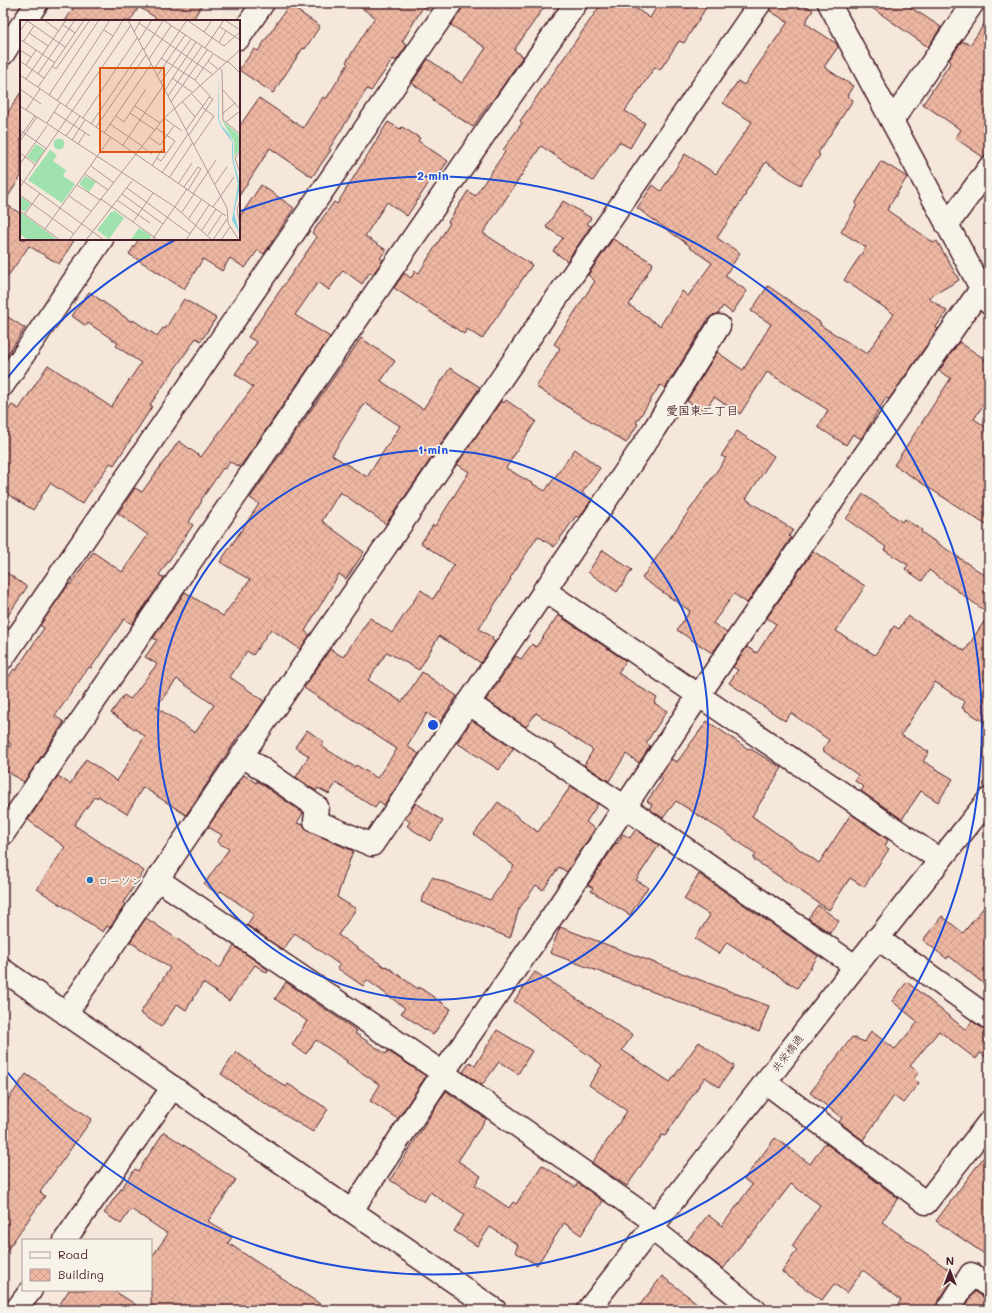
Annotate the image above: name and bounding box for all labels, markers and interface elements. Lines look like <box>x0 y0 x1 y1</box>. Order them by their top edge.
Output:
inset map <box>20 20 240 240</box>
text: 2 min <box>417 167 449 183</box>
district label: 愛国東二丁目 <box>666 402 738 418</box>
text: 1 min <box>418 441 448 457</box>
centre of rings <box>426 718 440 732</box>
place label: ローソン <box>98 873 142 888</box>
marker: ローソン <box>85 875 95 885</box>
street label: 共栄橋通 <box>768 1031 806 1075</box>
legend <box>22 1239 152 1291</box>
text: Road <box>58 1246 88 1262</box>
north arrow <box>930 1251 970 1291</box>
text: N <box>946 1253 954 1268</box>
text: Building <box>58 1266 104 1282</box>

